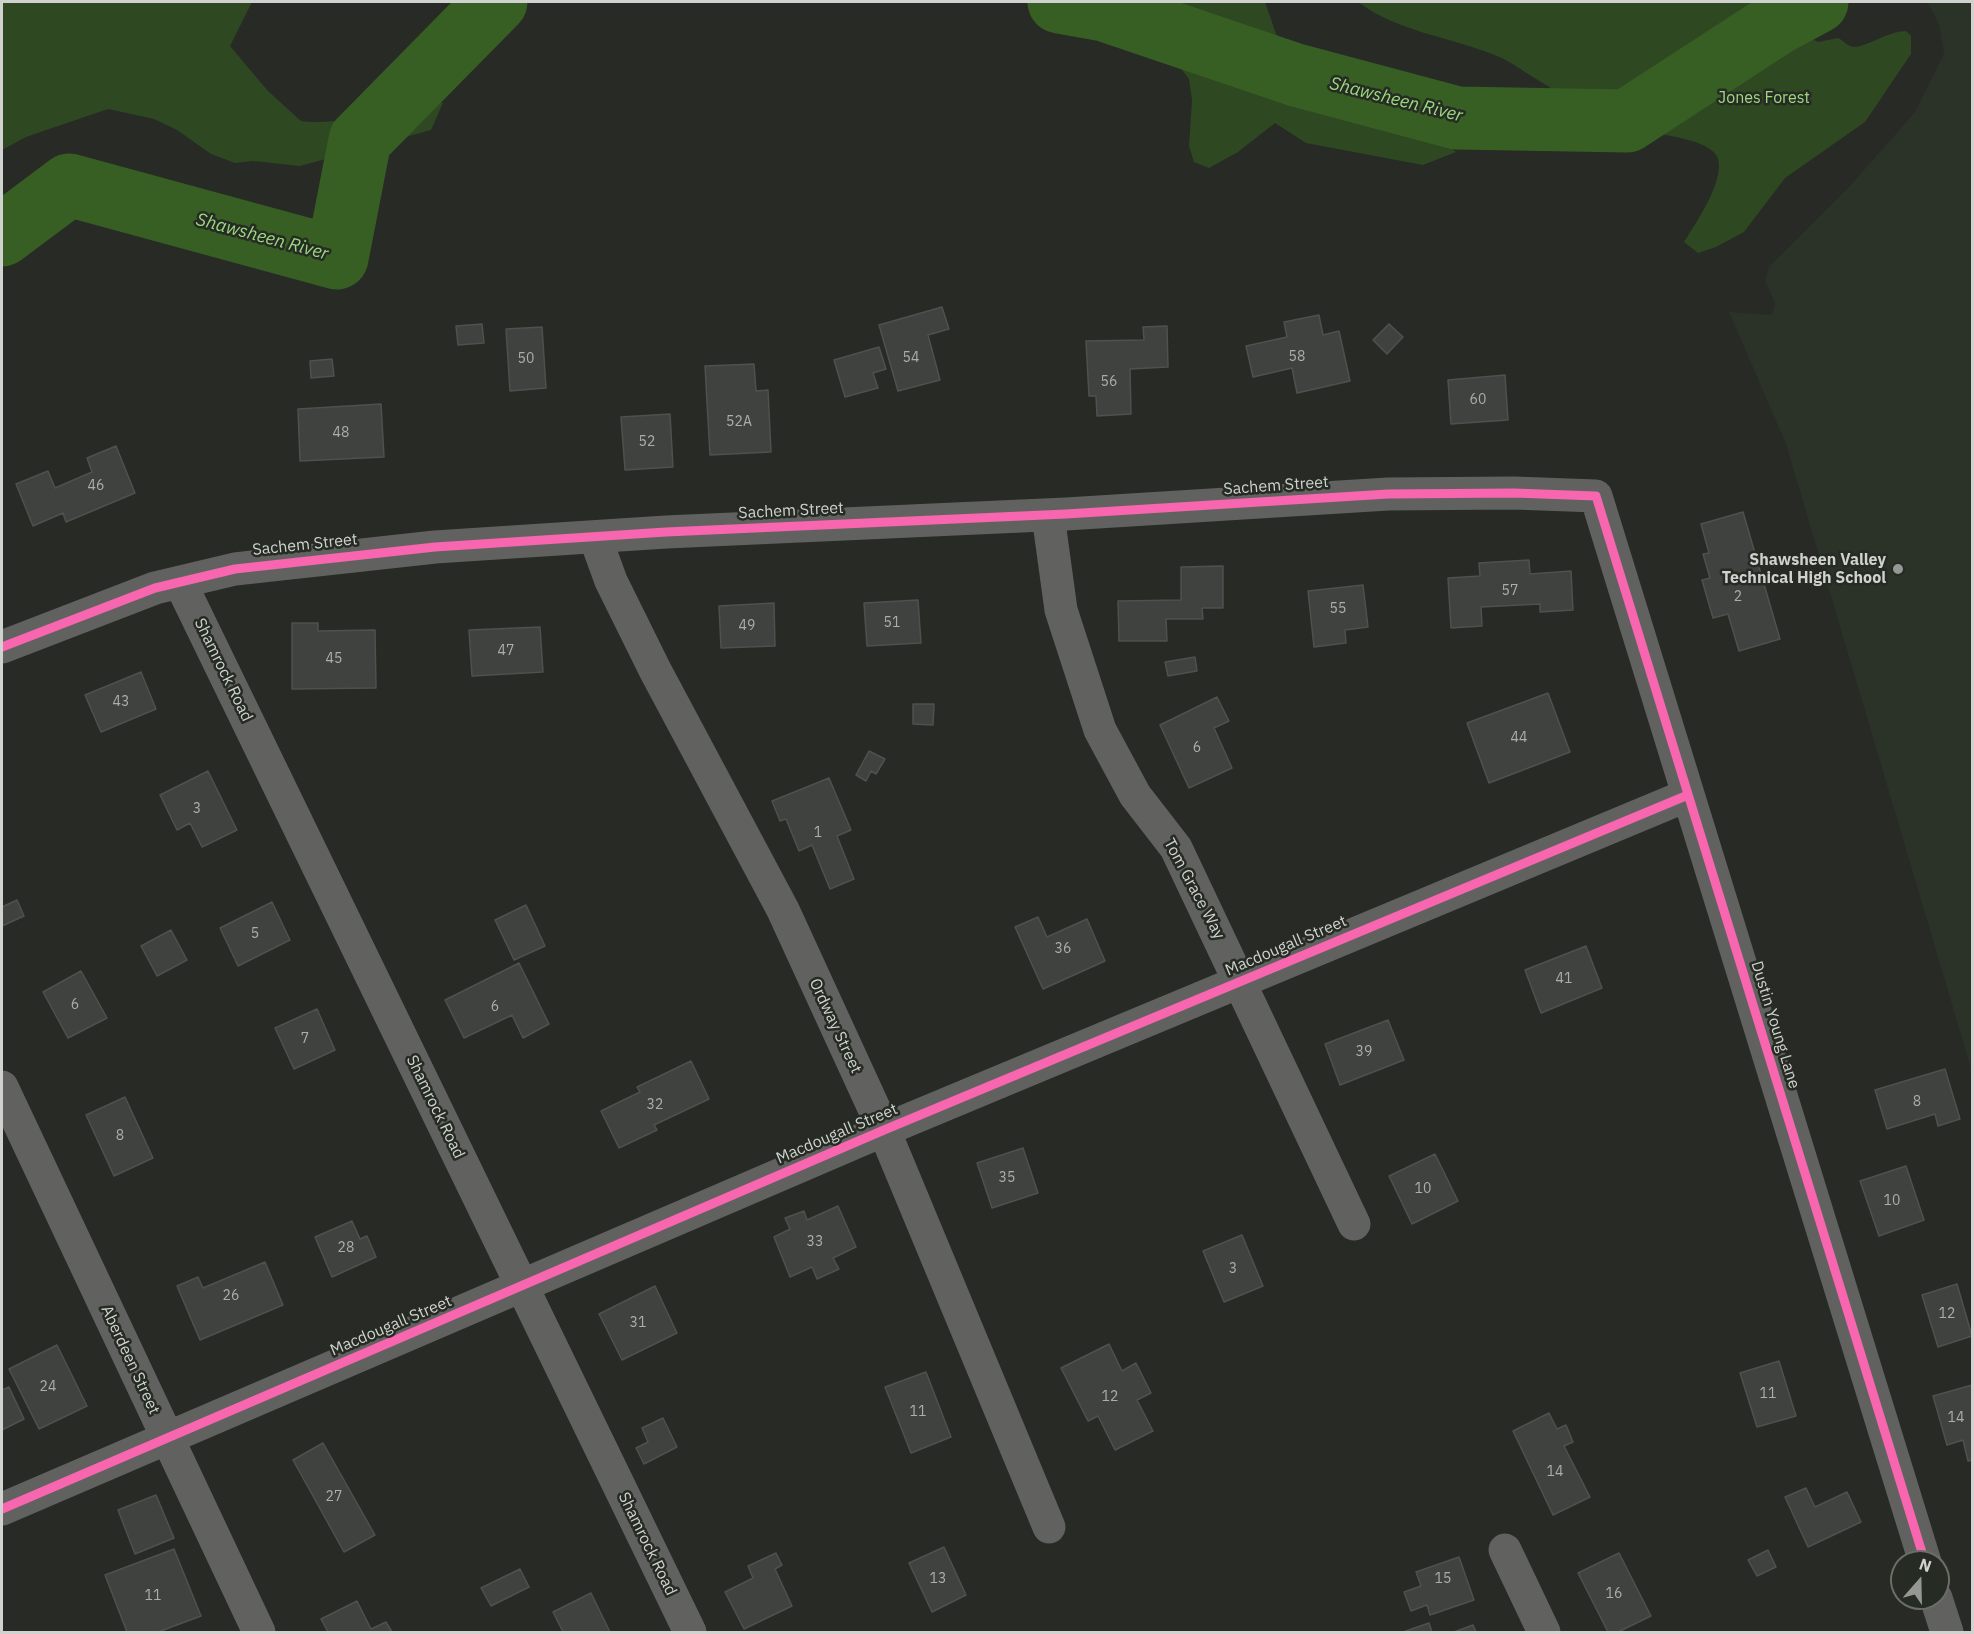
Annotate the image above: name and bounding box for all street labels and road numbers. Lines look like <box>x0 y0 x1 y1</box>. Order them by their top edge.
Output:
street label: Sachem Street <box>1223 473 1329 499</box>
street label: Sachem Street <box>738 499 844 523</box>
street label: Sachem Street <box>252 530 358 560</box>
street label: Shamrock Road <box>190 615 256 725</box>
street label: Tom Grace Way <box>1159 835 1229 943</box>
street label: Macdougall Street <box>1222 912 1350 980</box>
street label: Dustin Young Lane <box>1746 959 1804 1091</box>
street label: Ordway Street <box>805 975 865 1077</box>
street label: Shamrock Road <box>402 1052 468 1162</box>
street label: Macdougall Street <box>773 1100 901 1168</box>
street label: Macdougall Street <box>327 1292 455 1360</box>
street label: Aberdeen Street <box>96 1303 164 1417</box>
street label: Shamrock Road <box>614 1489 680 1599</box>

